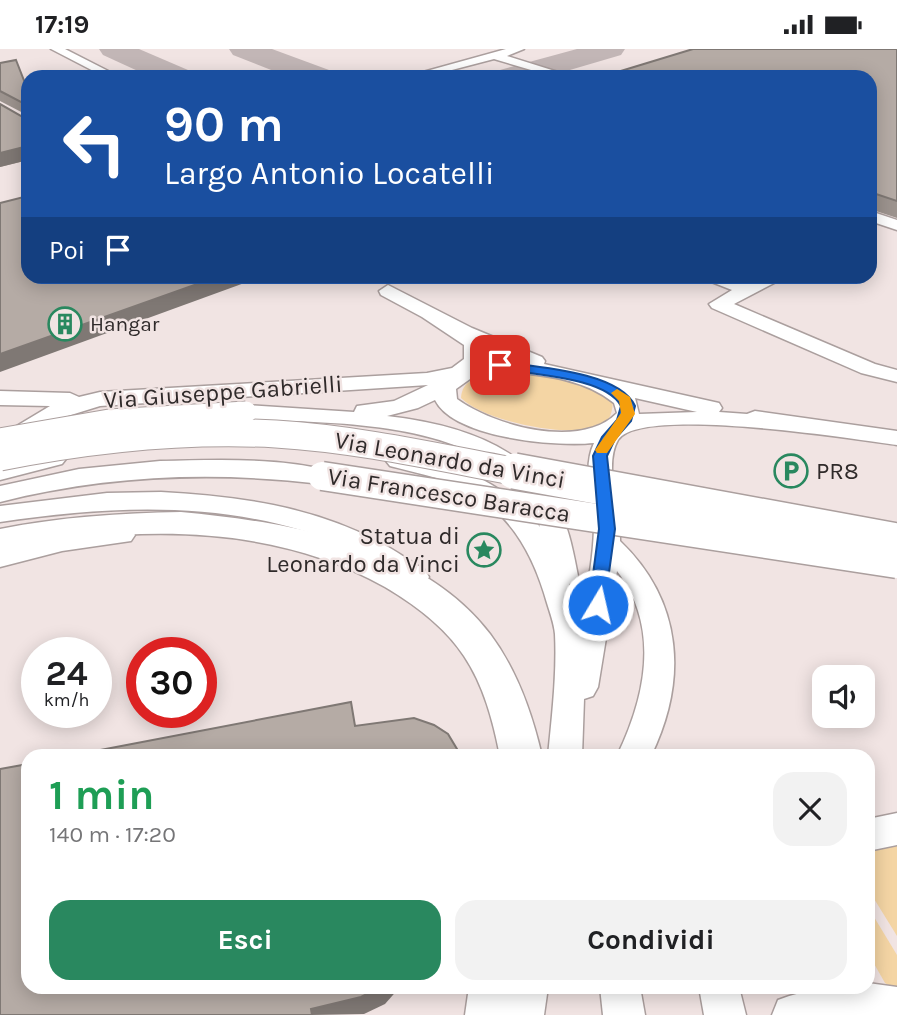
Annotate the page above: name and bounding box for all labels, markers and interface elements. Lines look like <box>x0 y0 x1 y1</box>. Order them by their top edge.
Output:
text: 17:19 <box>35 9 89 40</box>
text: 90 m <box>164 96 284 153</box>
icon: left <box>49 98 140 189</box>
text: Largo Antonio Locatelli <box>164 155 494 192</box>
icon: arrive <box>99 231 137 269</box>
text: Poi <box>49 235 85 266</box>
building icon: Hangar <box>46 305 84 343</box>
place label: Hangar <box>90 312 160 336</box>
pin <box>470 335 530 395</box>
icon: arrive <box>481 346 519 384</box>
street label: Via Giuseppe Gabrielli <box>103 370 343 414</box>
street label: Via Leonardo da Vinci <box>333 426 567 494</box>
parking icon: PR8 <box>772 452 810 490</box>
place label: PR8 <box>816 457 859 485</box>
street label: Via Francesco Baracca <box>326 462 572 528</box>
place label: Statua di Leonardo da Vinci <box>266 522 460 578</box>
place icon: Statua di Leonardo da Vinci <box>465 531 503 569</box>
position arrow <box>561 568 635 642</box>
speed limit sign: 30 <box>126 637 217 728</box>
text: 24 <box>46 653 88 694</box>
map controls <box>812 665 875 728</box>
button: sound <box>812 665 875 728</box>
text: km/h <box>44 689 89 711</box>
text: 1 min <box>49 770 154 820</box>
button: close <box>773 772 847 846</box>
text: 140 m · 17:20 <box>49 821 176 848</box>
button: Esci <box>49 900 441 980</box>
button: Condividi <box>455 900 847 980</box>

